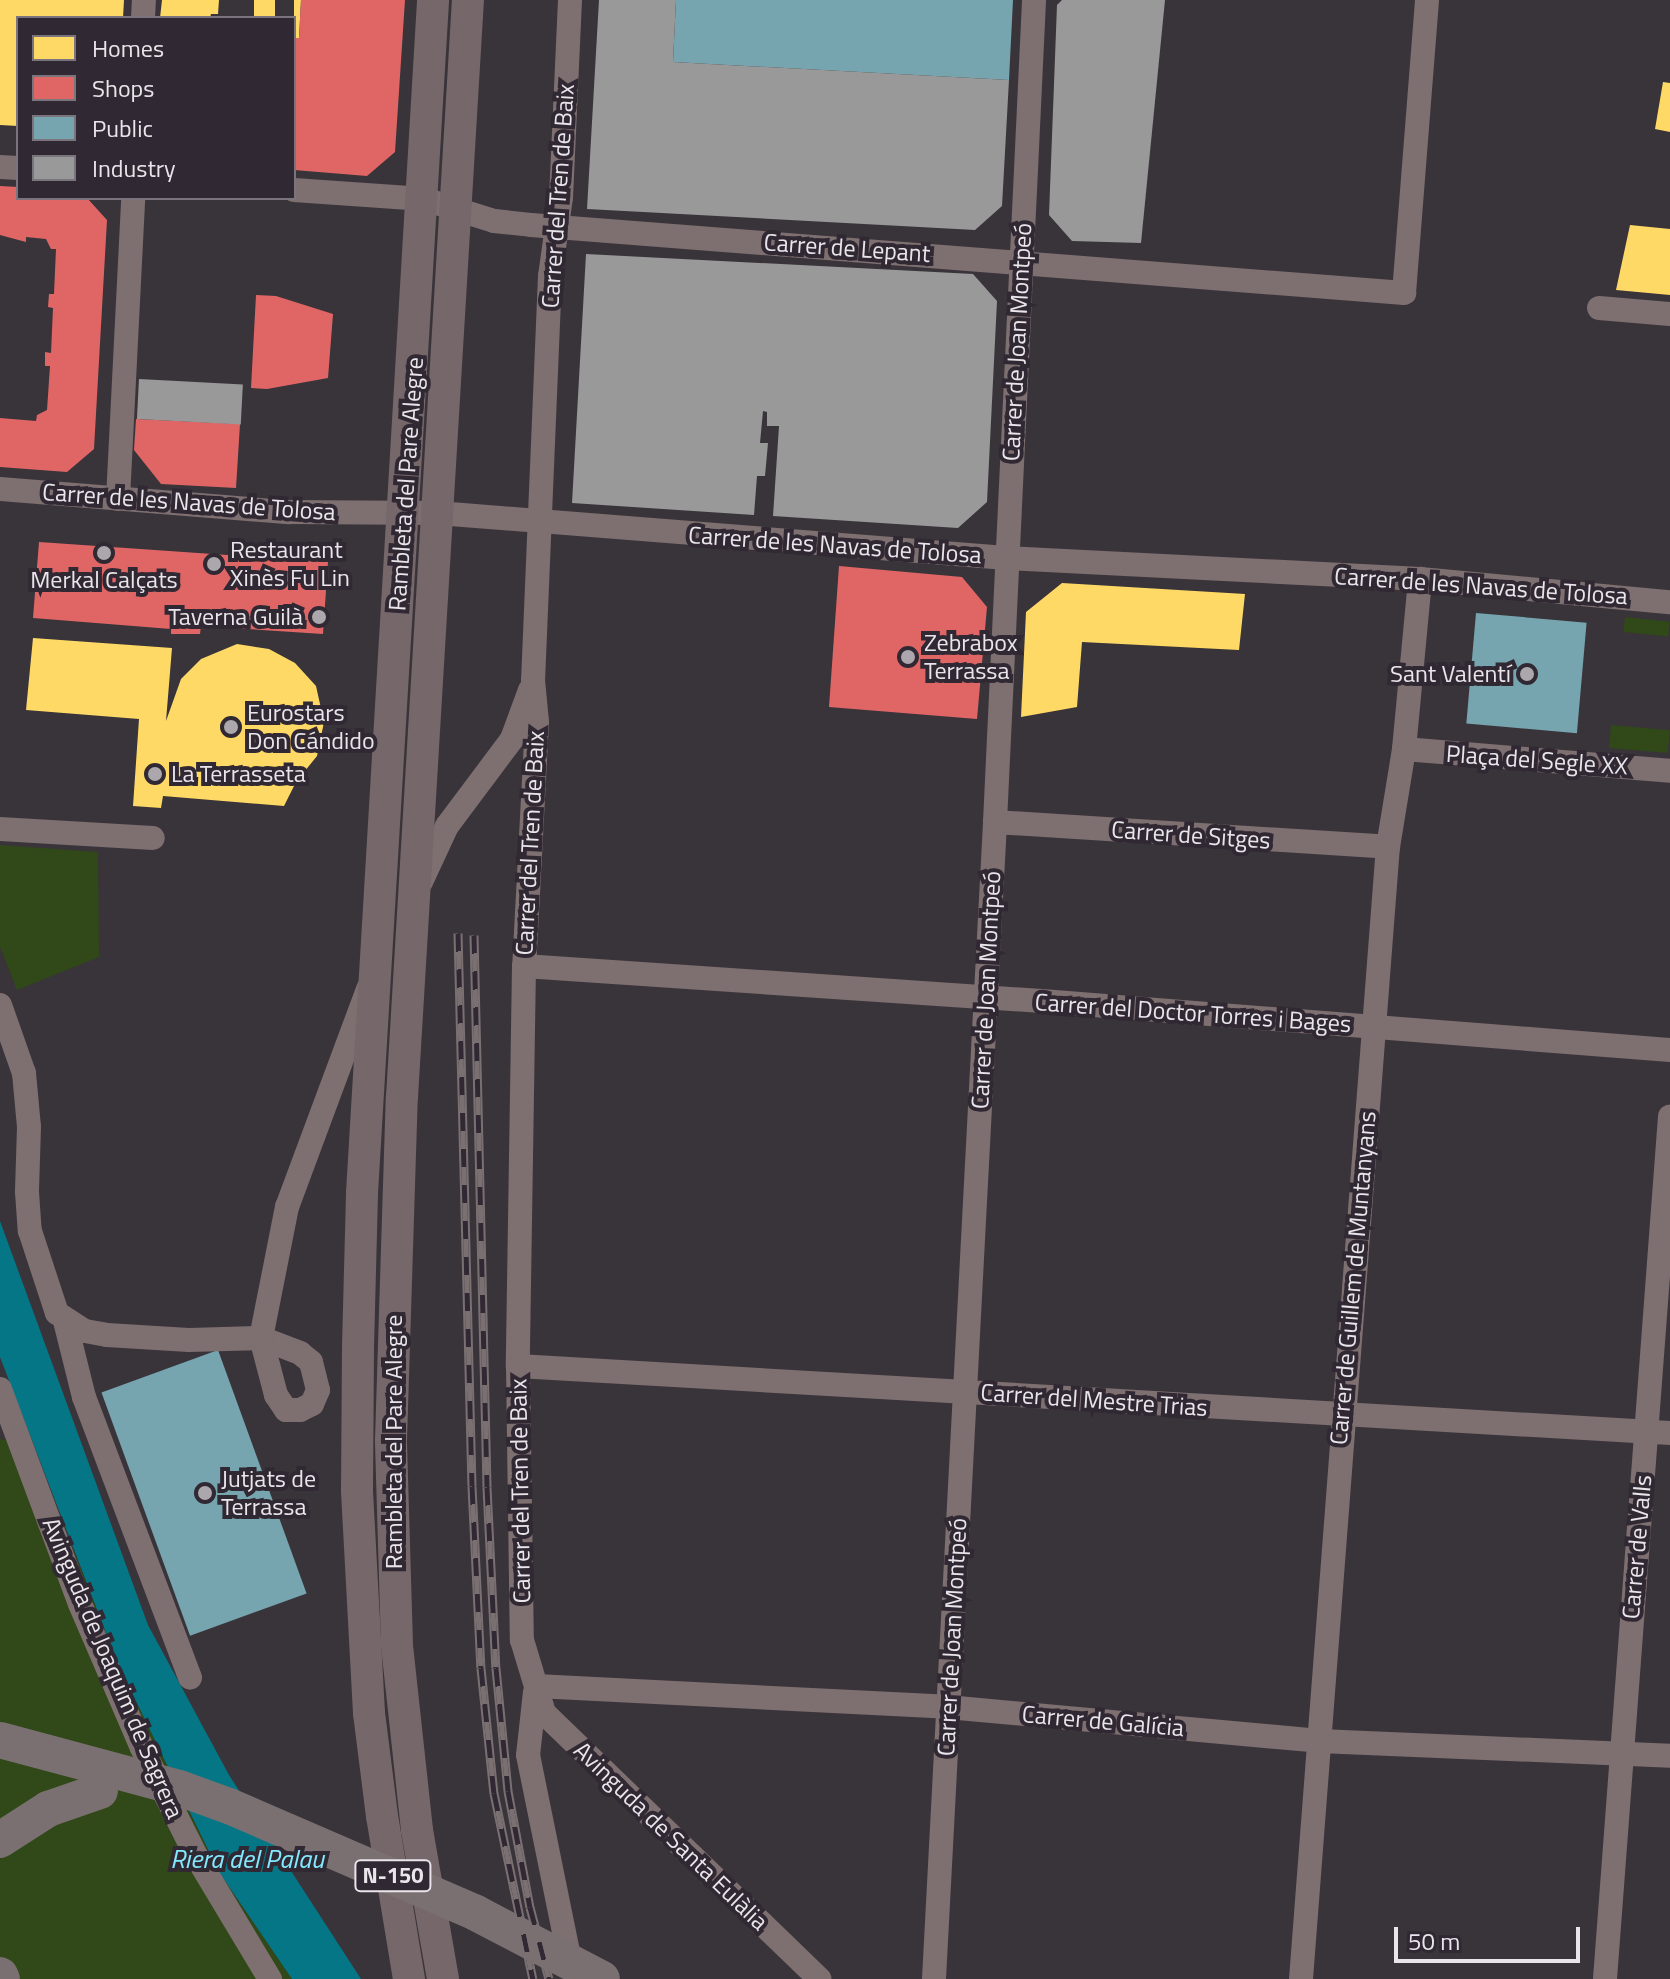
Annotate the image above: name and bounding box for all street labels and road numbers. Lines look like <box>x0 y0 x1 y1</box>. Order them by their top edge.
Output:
street label: Carrer del Tren de Baix <box>536 83 580 309</box>
street label: Carrer de Joan Montpeó <box>996 222 1038 462</box>
street label: Carrer de Lepant <box>763 228 931 268</box>
street label: Rambleta del Pare Alegre <box>383 356 429 612</box>
street label: Carrer de les Navas de Tolosa <box>41 477 337 527</box>
street label: Carrer de les Navas de Tolosa <box>687 520 983 570</box>
street label: Carrer de les Navas de Tolosa <box>1333 561 1629 611</box>
street label: Carrer del Tren de Baix <box>510 730 550 956</box>
street label: Plaça del Segle XX <box>1445 739 1629 781</box>
street label: Carrer de Sitges <box>1110 815 1272 855</box>
street label: Carrer de Joan Montpeó <box>965 870 1007 1110</box>
street label: Carrer del Doctor Torres i Bages <box>1034 988 1352 1038</box>
street label: Carrer de Guillem de Muntanyans <box>1324 1110 1382 1446</box>
street label: Rambleta del Pare Alegre <box>380 1315 408 1569</box>
street label: Carrer del Tren de Baix <box>504 1378 536 1604</box>
street label: Carrer del Mestre Trias <box>980 1378 1208 1422</box>
street label: Carrer de Valls <box>1616 1474 1658 1620</box>
street label: Avinguda de Joaquim de Sagrera <box>36 1513 190 1823</box>
street label: Carrer de Joan Montpeó <box>931 1517 973 1757</box>
street label: Carrer de Galícia <box>1021 1700 1185 1742</box>
street label: Avinguda de Santa Eulàlia <box>568 1736 774 1936</box>
road number: N-150 <box>353 1858 433 1894</box>

